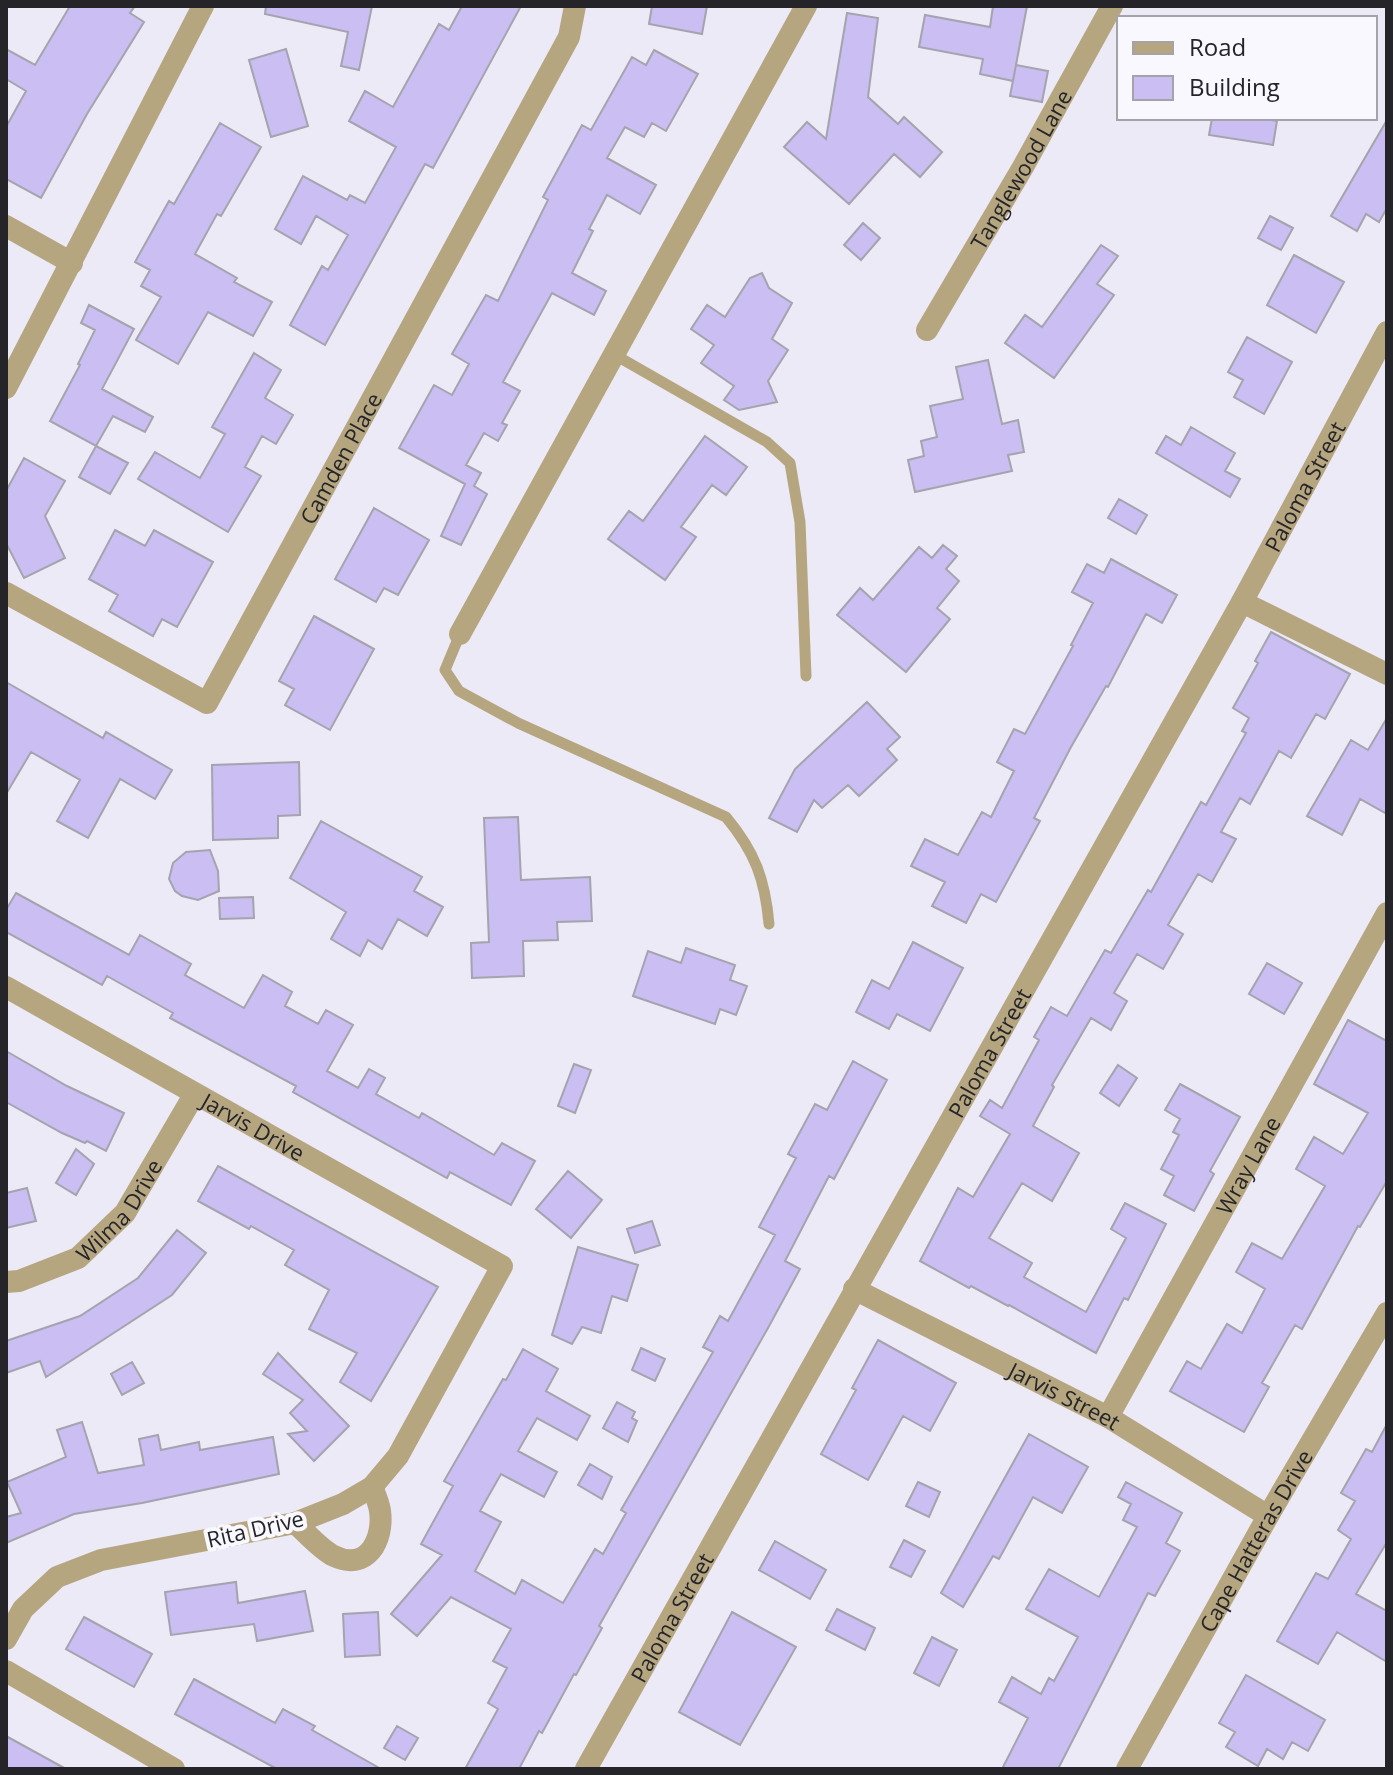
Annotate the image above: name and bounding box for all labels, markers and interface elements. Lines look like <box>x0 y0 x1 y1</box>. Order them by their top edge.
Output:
legend <box>1117 16 1377 120</box>
text: Road <box>1189 30 1246 63</box>
text: Building <box>1189 70 1280 103</box>
street label: Tanglewood Lane <box>963 84 1078 255</box>
street label: Camden Place <box>292 387 388 529</box>
street label: Paloma Street <box>1257 416 1351 557</box>
street label: Paloma Street <box>940 982 1037 1123</box>
street label: Jarvis Drive <box>195 1084 310 1167</box>
street label: Wray Lane <box>1208 1111 1287 1219</box>
street label: Wilma Drive <box>69 1153 168 1268</box>
street label: Jarvis Street <box>1002 1354 1126 1436</box>
street label: Cape Hatteras Drive <box>1191 1444 1319 1637</box>
street label: Rita Drive <box>204 1502 306 1554</box>
street label: Paloma Street <box>623 1547 720 1687</box>

